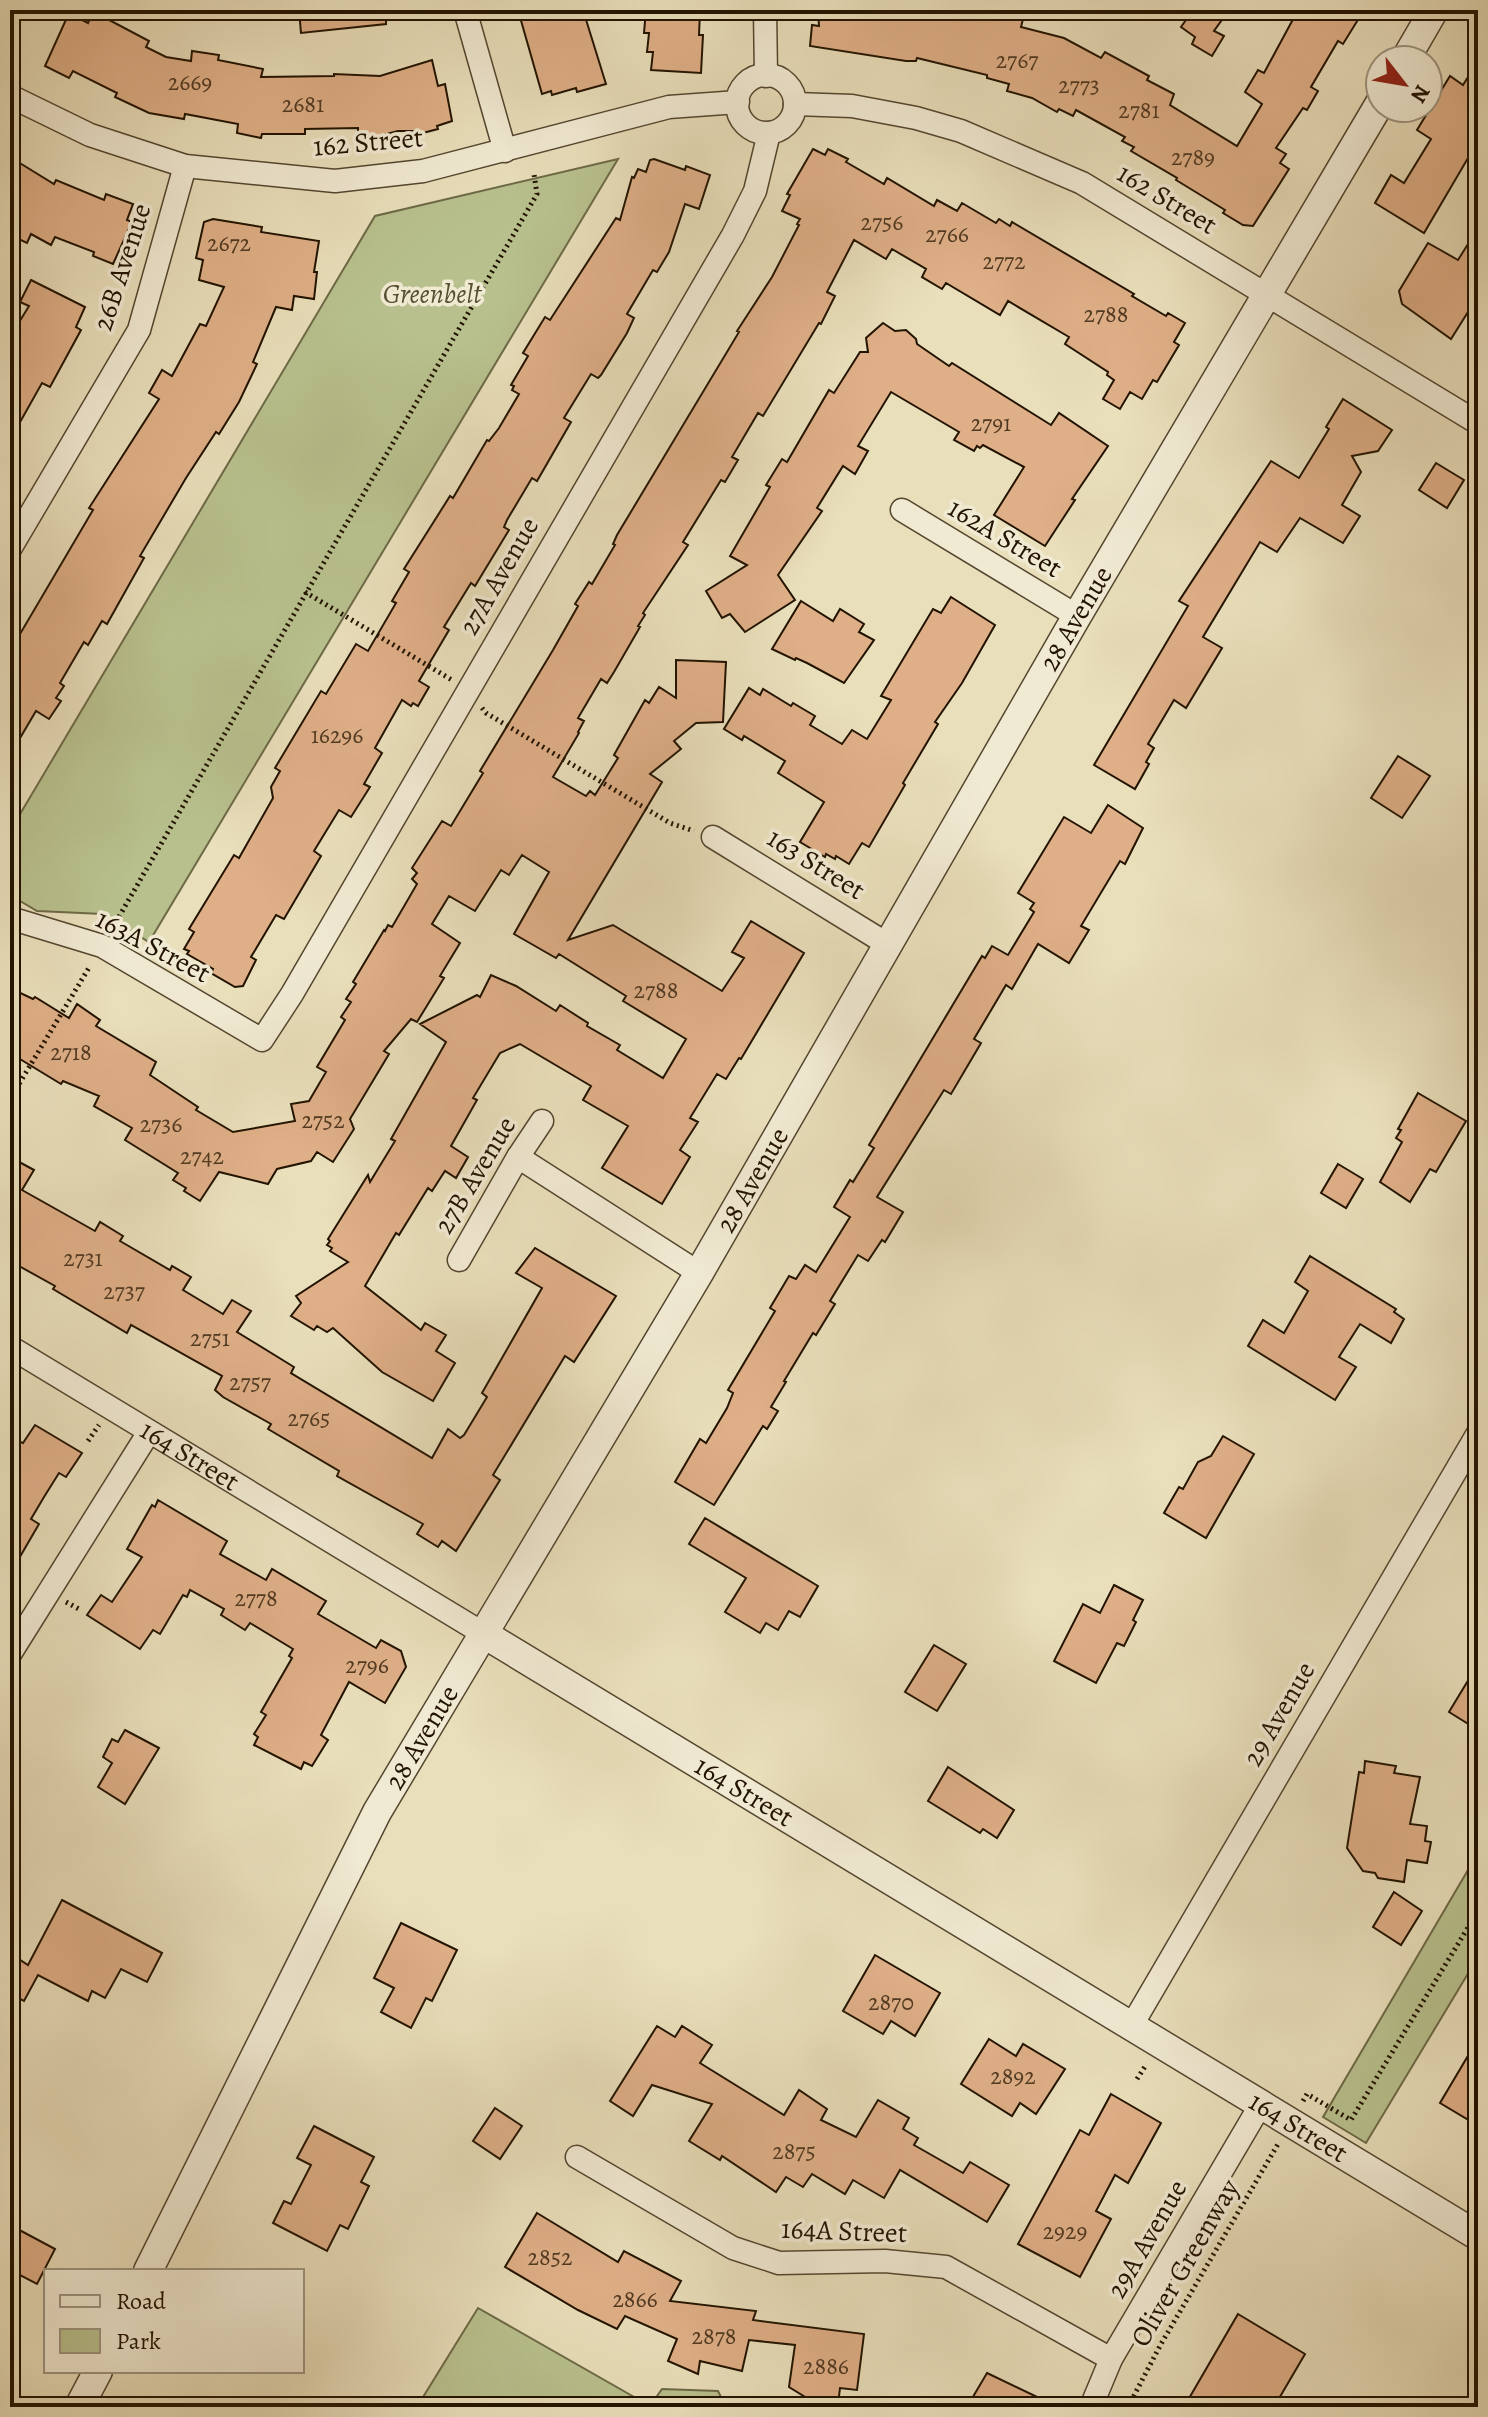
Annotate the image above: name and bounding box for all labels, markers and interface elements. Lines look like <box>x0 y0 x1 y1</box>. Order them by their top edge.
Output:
house number: 2767 <box>996 44 1039 76</box>
north arrow <box>1364 44 1444 124</box>
house number: 2669 <box>168 66 212 98</box>
house number: 2773 <box>1058 69 1100 101</box>
text: N <box>1403 79 1437 108</box>
house number: 2681 <box>282 88 324 120</box>
house number: 2781 <box>1118 94 1160 126</box>
street label: 162 Street <box>311 118 425 166</box>
house number: 2789 <box>1171 141 1215 173</box>
street label: 162 Street <box>1110 154 1224 244</box>
street label: 26B Avenue <box>84 198 160 336</box>
house number: 2756 <box>861 206 903 238</box>
house number: 2766 <box>925 218 969 250</box>
house number: 2672 <box>207 227 251 259</box>
house number: 2772 <box>983 245 1025 277</box>
park label: Greenbelt <box>383 275 482 313</box>
house number: 2788 <box>1084 298 1128 330</box>
house number: 2791 <box>971 407 1011 439</box>
street label: 162A Street <box>941 489 1069 587</box>
street label: 27A Avenue <box>450 510 548 642</box>
street label: 28 Avenue <box>1030 559 1121 678</box>
house number: 16296 <box>311 719 363 751</box>
street label: 163 Street <box>760 819 872 909</box>
street label: 163A Street <box>89 900 217 992</box>
house number: 2788 <box>634 974 678 1006</box>
house number: 2718 <box>50 1036 92 1068</box>
house number: 2752 <box>301 1104 345 1136</box>
house number: 2736 <box>140 1108 182 1140</box>
street label: 27B Avenue <box>425 1109 525 1241</box>
street label: 28 Avenue <box>707 1120 798 1240</box>
house number: 2742 <box>180 1140 224 1172</box>
house number: 2731 <box>63 1242 103 1274</box>
house number: 2737 <box>103 1275 146 1307</box>
house number: 2751 <box>190 1322 230 1354</box>
house number: 2757 <box>229 1366 272 1398</box>
house number: 2765 <box>288 1402 330 1434</box>
street label: 164 Street <box>133 1411 246 1500</box>
house number: 2778 <box>234 1582 278 1614</box>
house number: 2796 <box>345 1649 389 1681</box>
street label: 29 Avenue <box>1234 1655 1324 1773</box>
street label: 28 Avenue <box>376 1678 468 1797</box>
street label: 164 Street <box>687 1747 801 1836</box>
house number: 2870 <box>868 1986 914 2018</box>
house number: 2892 <box>990 2060 1036 2092</box>
street label: 164 Street <box>1242 2083 1355 2172</box>
house number: 2875 <box>772 2135 816 2167</box>
street label: Oliver Greenway <box>1122 2172 1249 2354</box>
street label: 29A Avenue <box>1098 2173 1196 2305</box>
street label: 164A Street <box>780 2210 908 2252</box>
house number: 2929 <box>1043 2215 1087 2247</box>
house number: 2852 <box>528 2241 572 2273</box>
legend <box>44 2269 304 2373</box>
house number: 2866 <box>612 2283 658 2315</box>
text: Road <box>116 2285 166 2317</box>
house number: 2878 <box>692 2320 736 2352</box>
text: Park <box>116 2325 161 2357</box>
house number: 2886 <box>803 2350 849 2382</box>

